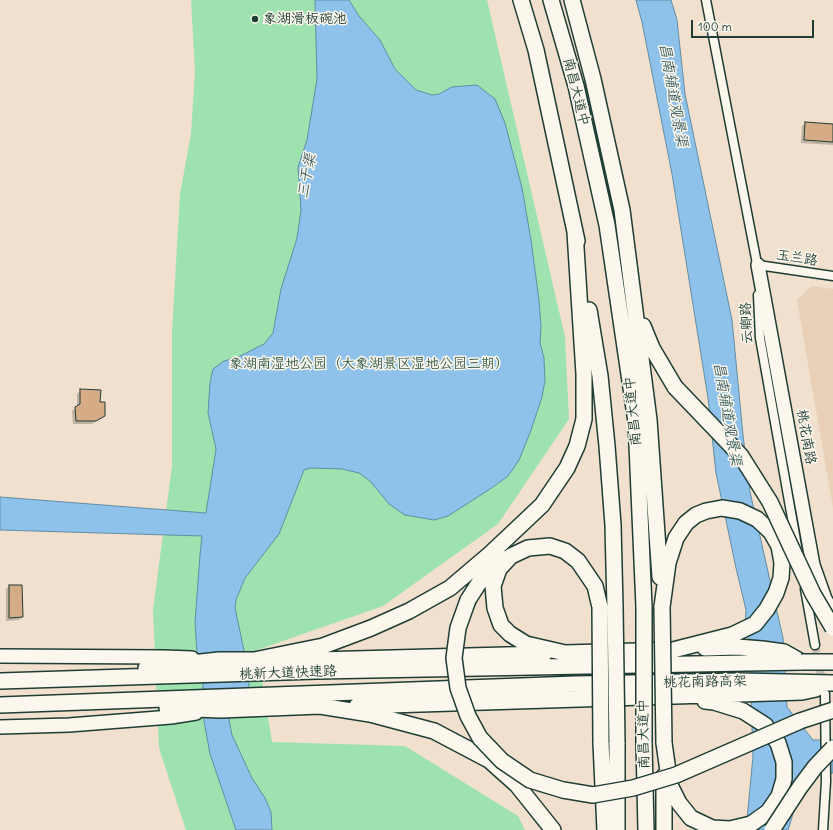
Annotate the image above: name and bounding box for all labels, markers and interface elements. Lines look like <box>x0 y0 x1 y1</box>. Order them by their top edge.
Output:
place label: 象湖滑板碗池 <box>263 11 347 27</box>
scale bar <box>693 12 816 38</box>
marker: 象湖滑板碗池 <box>250 14 260 24</box>
text: 100 m <box>698 19 732 34</box>
water label: 昌南辅道观景渠 <box>655 42 691 148</box>
street label: 南昌大道中 <box>559 56 593 128</box>
water label: 三干渠 <box>294 152 320 200</box>
street label: 玉兰路 <box>775 246 819 270</box>
street label: 云卿路 <box>738 302 756 344</box>
park label: 象湖南湿地公园（大象湖景区湿地公园三期） <box>229 356 509 372</box>
water label: 昌南辅道观景渠 <box>709 361 745 467</box>
street label: 南昌大道中 <box>621 375 645 447</box>
street label: 桃花南路 <box>793 408 819 466</box>
street label: 桃新大道快速路 <box>239 663 337 683</box>
street label: 桃花南路高架 <box>663 673 747 691</box>
street label: 南昌大道中 <box>635 699 653 769</box>

